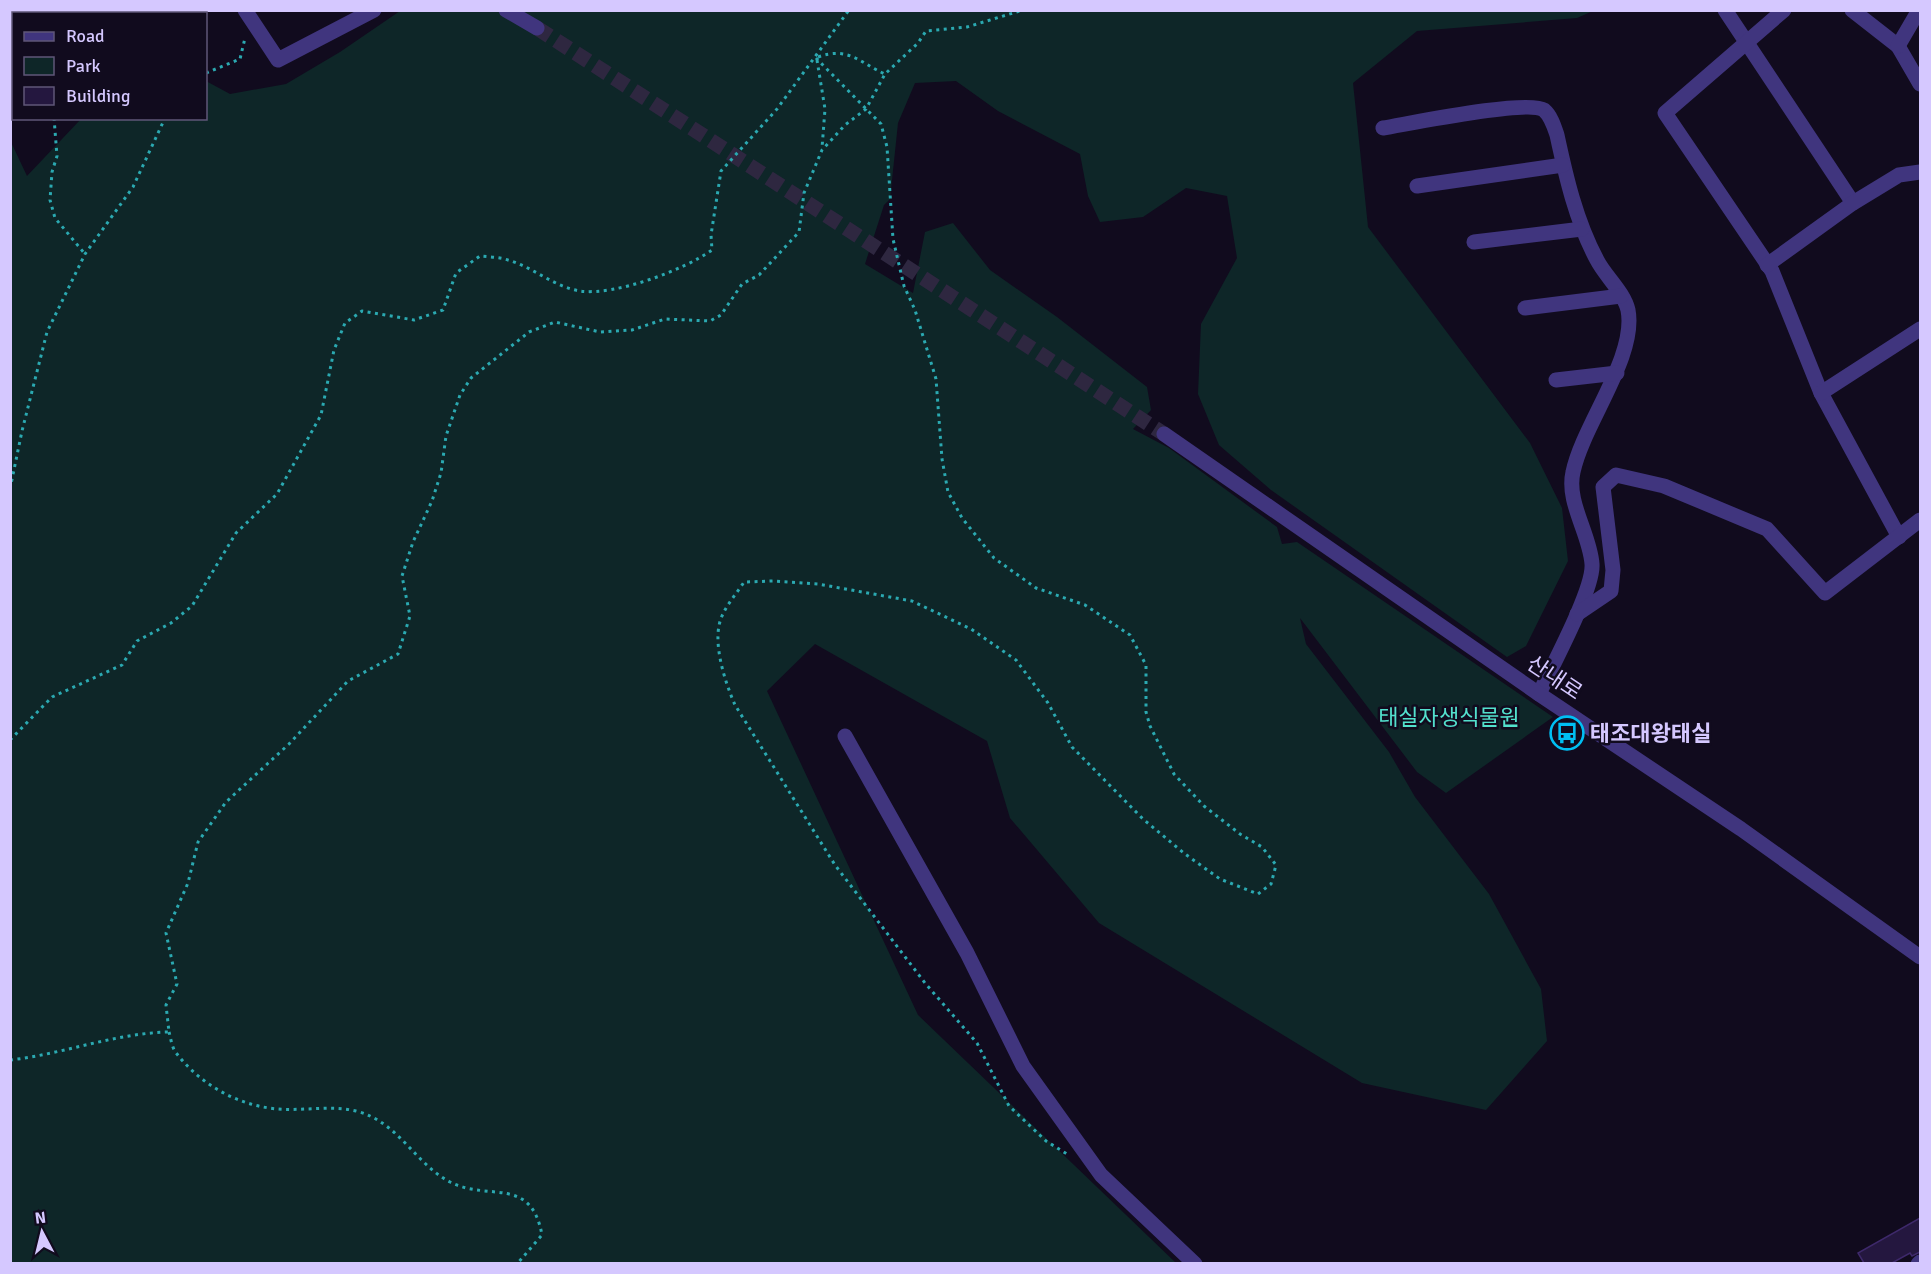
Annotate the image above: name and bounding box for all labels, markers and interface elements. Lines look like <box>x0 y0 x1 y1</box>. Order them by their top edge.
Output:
legend <box>12 12 207 120</box>
text: Road <box>66 25 105 47</box>
text: Park <box>66 55 101 77</box>
text: Building <box>66 85 130 107</box>
street label: 산내로 <box>1522 649 1587 706</box>
park label: 태실자생식물원 <box>1378 704 1520 731</box>
bus stop icon: 태조대왕태실 <box>1549 715 1585 751</box>
place label: 태조대왕태실 <box>1590 720 1711 747</box>
north arrow <box>12 1202 72 1262</box>
text: N <box>34 1208 47 1229</box>

